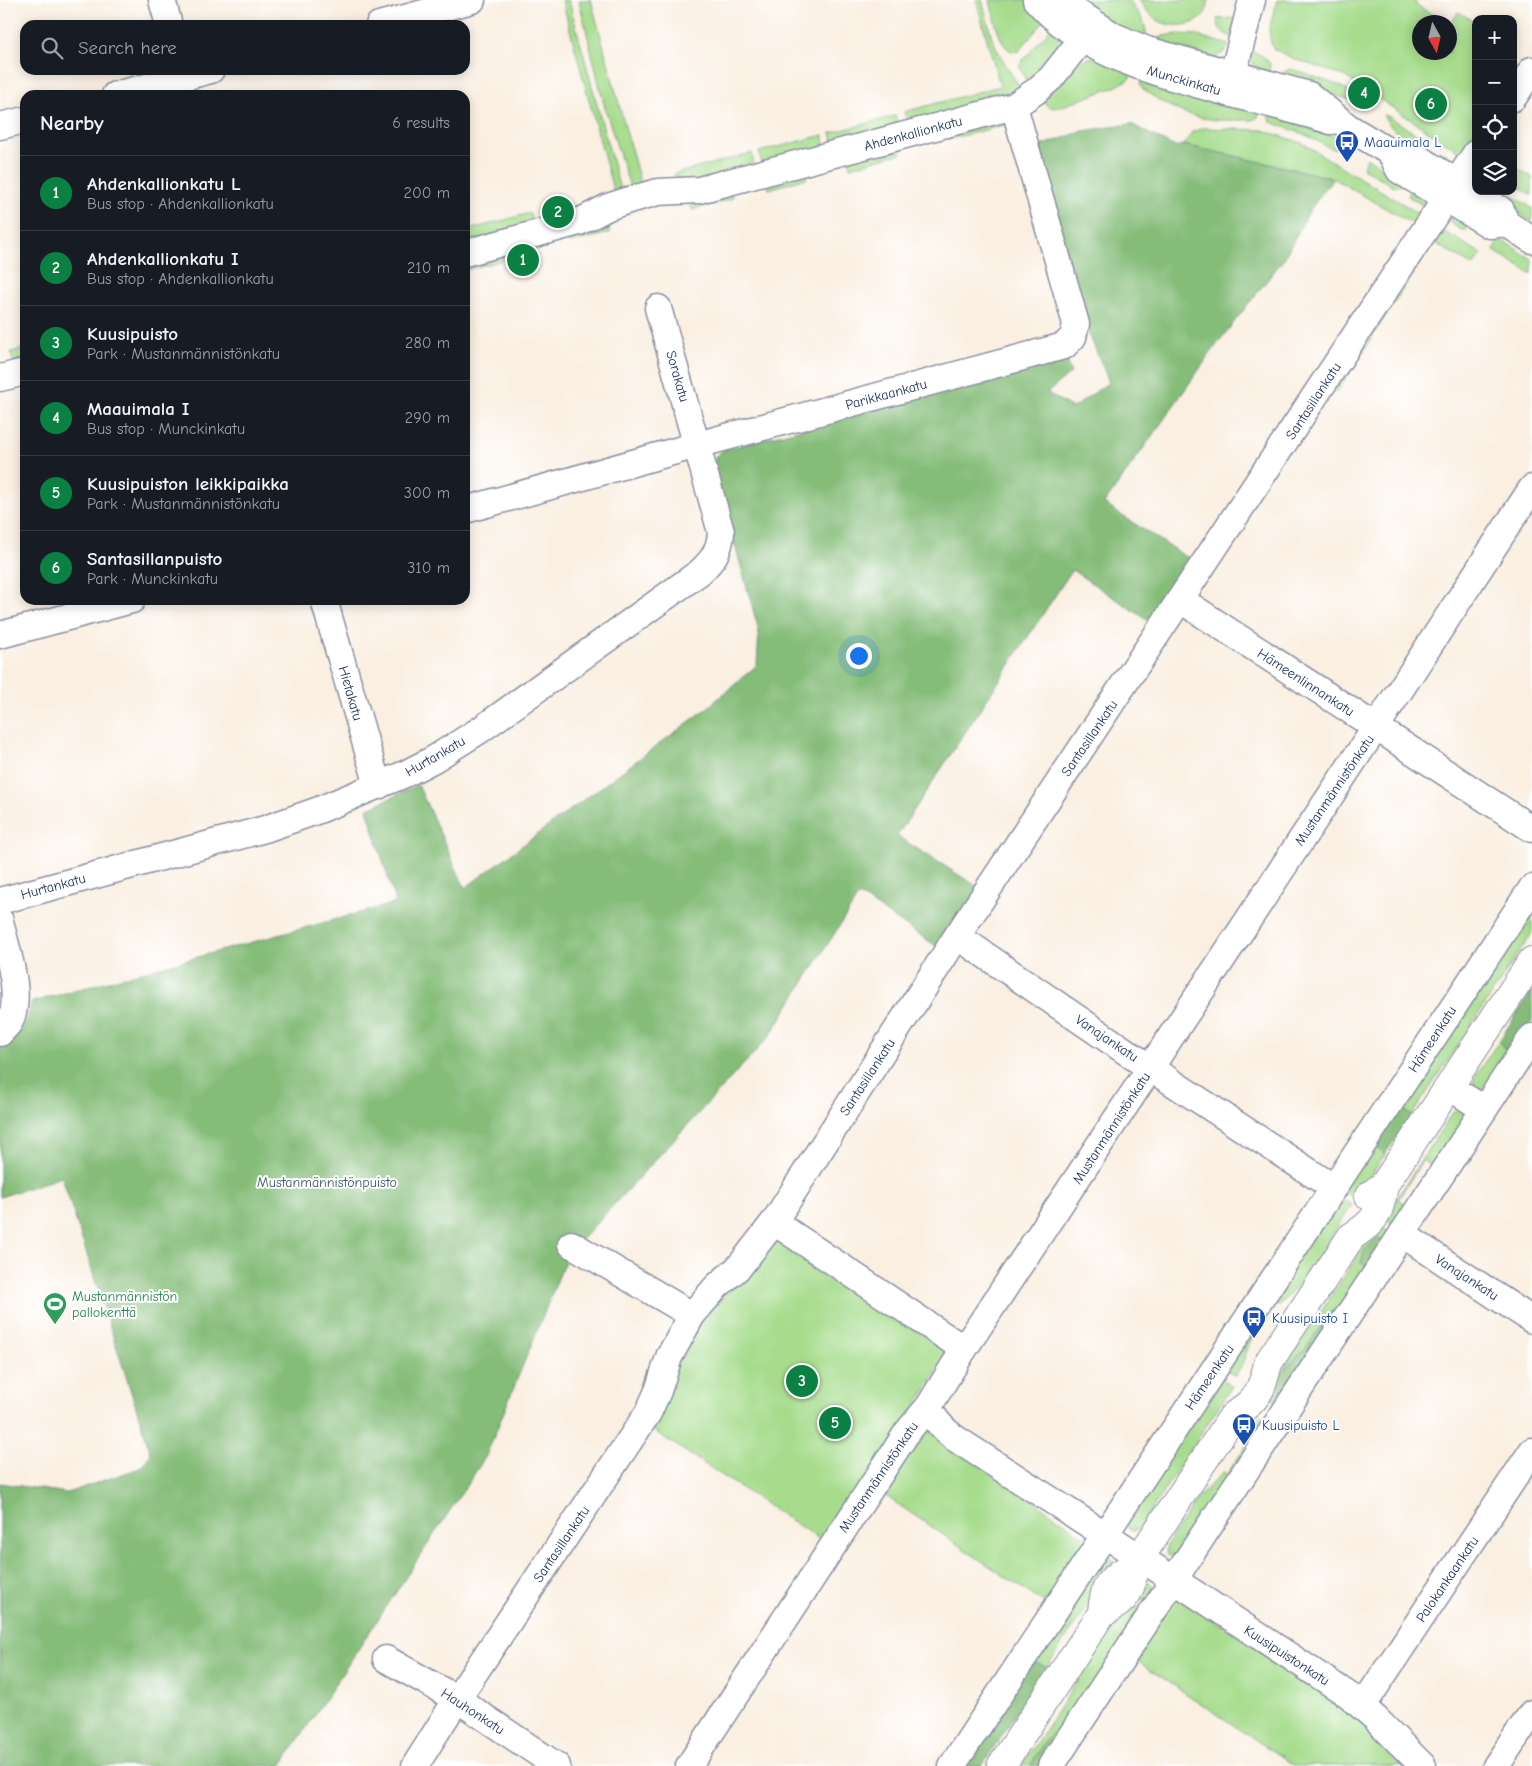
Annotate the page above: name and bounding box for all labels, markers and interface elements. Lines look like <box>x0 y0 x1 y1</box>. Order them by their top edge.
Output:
north arrow <box>1412 15 1457 60</box>
map controls <box>1472 15 1517 195</box>
button: + <box>1472 15 1517 60</box>
search box <box>20 20 470 75</box>
icon: search <box>38 34 66 62</box>
text: Search here <box>78 37 177 59</box>
button: − <box>1472 60 1517 105</box>
street label: Munckinkatu <box>1145 62 1223 99</box>
pin: 4 <box>1348 74 1380 112</box>
pin: 6 <box>1415 85 1447 123</box>
button: locate <box>1472 105 1517 150</box>
text: Nearby <box>40 111 104 135</box>
street label: Ahdenkallionkatu <box>862 112 964 155</box>
text: 6 results <box>392 114 450 132</box>
bus stop icon: Maauimala L <box>1334 129 1360 163</box>
place label: Maauimala L <box>1364 134 1441 151</box>
button: layers <box>1472 150 1517 195</box>
text: Ahdenkallionkatu L <box>87 173 241 195</box>
text: 1 <box>53 184 59 202</box>
text: 200 m <box>404 184 450 202</box>
pin: 2 <box>542 193 574 231</box>
text: Bus stop · Ahdenkallionkatu <box>87 195 274 213</box>
pin: 1 <box>507 241 539 279</box>
text: Ahdenkallionkatu I <box>87 248 239 270</box>
text: 2 <box>52 259 60 277</box>
text: 210 m <box>407 259 450 277</box>
text: Bus stop · Ahdenkallionkatu <box>87 270 274 288</box>
text: Kuusipuisto <box>87 323 178 345</box>
text: 3 <box>52 334 60 352</box>
text: 280 m <box>405 334 450 352</box>
text: Park · Mustanmännistönkatu <box>87 345 280 363</box>
street label: Sorakatu <box>662 349 693 404</box>
street label: Santasillankatu <box>1282 360 1345 443</box>
street label: Parikkaankatu <box>844 375 929 414</box>
text: Maauimala I <box>87 398 189 420</box>
text: 4 <box>52 409 60 427</box>
text: 290 m <box>405 409 450 427</box>
text: Bus stop · Munckinkatu <box>87 420 245 438</box>
text: Kuusipuiston leikkipaikka <box>87 473 289 495</box>
text: 5 <box>52 484 60 502</box>
text: 300 m <box>404 484 450 502</box>
text: Park · Mustanmännistönkatu <box>87 495 280 513</box>
text: Santasillanpuisto <box>87 548 222 570</box>
text: 6 <box>52 559 60 577</box>
text: 310 m <box>407 559 450 577</box>
text: Park · Munckinkatu <box>87 570 218 588</box>
your location <box>846 643 872 669</box>
street label: Hämeenlinnankatu <box>1254 645 1357 720</box>
street label: Hietakatu <box>335 664 366 722</box>
street label: Santasillankatu <box>1058 697 1121 780</box>
street label: Mustanmännistönkatu <box>1291 732 1378 849</box>
street label: Hurtankatu <box>402 733 468 780</box>
street label: Hurtankatu <box>19 870 87 903</box>
street label: Hämeenkatu <box>1405 1003 1460 1076</box>
street label: Vanajankatu <box>1072 1011 1141 1066</box>
street label: Santasillankatu <box>836 1036 899 1119</box>
street label: Mustanmännistönkatu <box>1069 1069 1154 1187</box>
park label: Mustanmännistönpuisto <box>257 1174 397 1191</box>
street label: Vanajankatu <box>1432 1251 1502 1304</box>
place label: Mustanmännistön pallokenttä <box>72 1288 177 1321</box>
sports icon: Mustanmännistön pallokenttä <box>42 1291 68 1325</box>
bus stop icon: Kuusipuisto I <box>1241 1305 1267 1339</box>
place label: Kuusipuisto I <box>1272 1310 1348 1327</box>
street label: Hämeenkatu <box>1181 1341 1238 1413</box>
pin: 3 <box>786 1362 818 1400</box>
pin: 5 <box>819 1404 851 1442</box>
bus stop icon: Kuusipuisto L <box>1231 1412 1257 1446</box>
place label: Kuusipuisto L <box>1262 1417 1339 1434</box>
street label: Mustanmännistönkatu <box>835 1419 922 1536</box>
street label: Santasillankatu <box>530 1503 593 1586</box>
street label: Palokankaankatu <box>1412 1533 1482 1625</box>
street label: Kuusipuistonkatu <box>1241 1622 1333 1689</box>
street label: Hauhonkatu <box>438 1685 508 1738</box>

